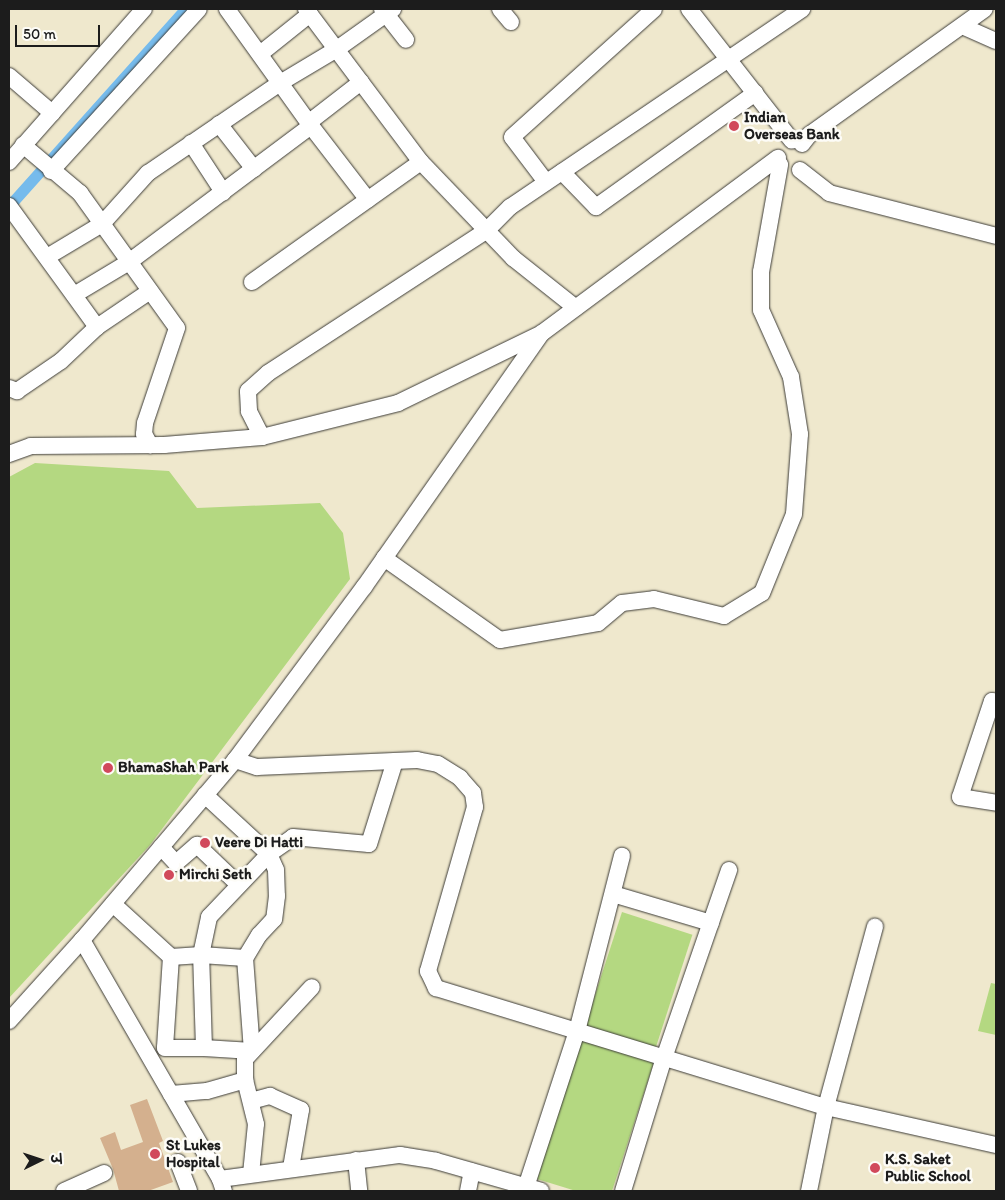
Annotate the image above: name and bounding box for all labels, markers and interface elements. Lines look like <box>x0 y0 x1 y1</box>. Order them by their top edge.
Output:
scale bar <box>18 15 102 47</box>
text: 50 m <box>23 25 56 43</box>
place label: Indian Overseas Bank <box>744 108 840 143</box>
marker: Indian Overseas Bank <box>728 120 740 132</box>
place label: BhamaShah Park <box>118 759 228 777</box>
marker: BhamaShah Park <box>102 762 114 774</box>
place label: Veere Di Hatti <box>215 834 304 852</box>
marker: Veere Di Hatti <box>199 837 211 849</box>
place label: Mirchi Seth <box>179 866 251 884</box>
marker: Mirchi Seth <box>163 869 175 881</box>
north arrow <box>15 1135 65 1185</box>
place label: St Lukes Hospital <box>166 1136 221 1171</box>
marker: St Lukes Hospital <box>148 1147 162 1161</box>
place label: K.S. Saket Public School <box>885 1150 971 1185</box>
text: उ <box>47 1154 64 1164</box>
marker: K.S. Saket Public School <box>869 1162 881 1174</box>

